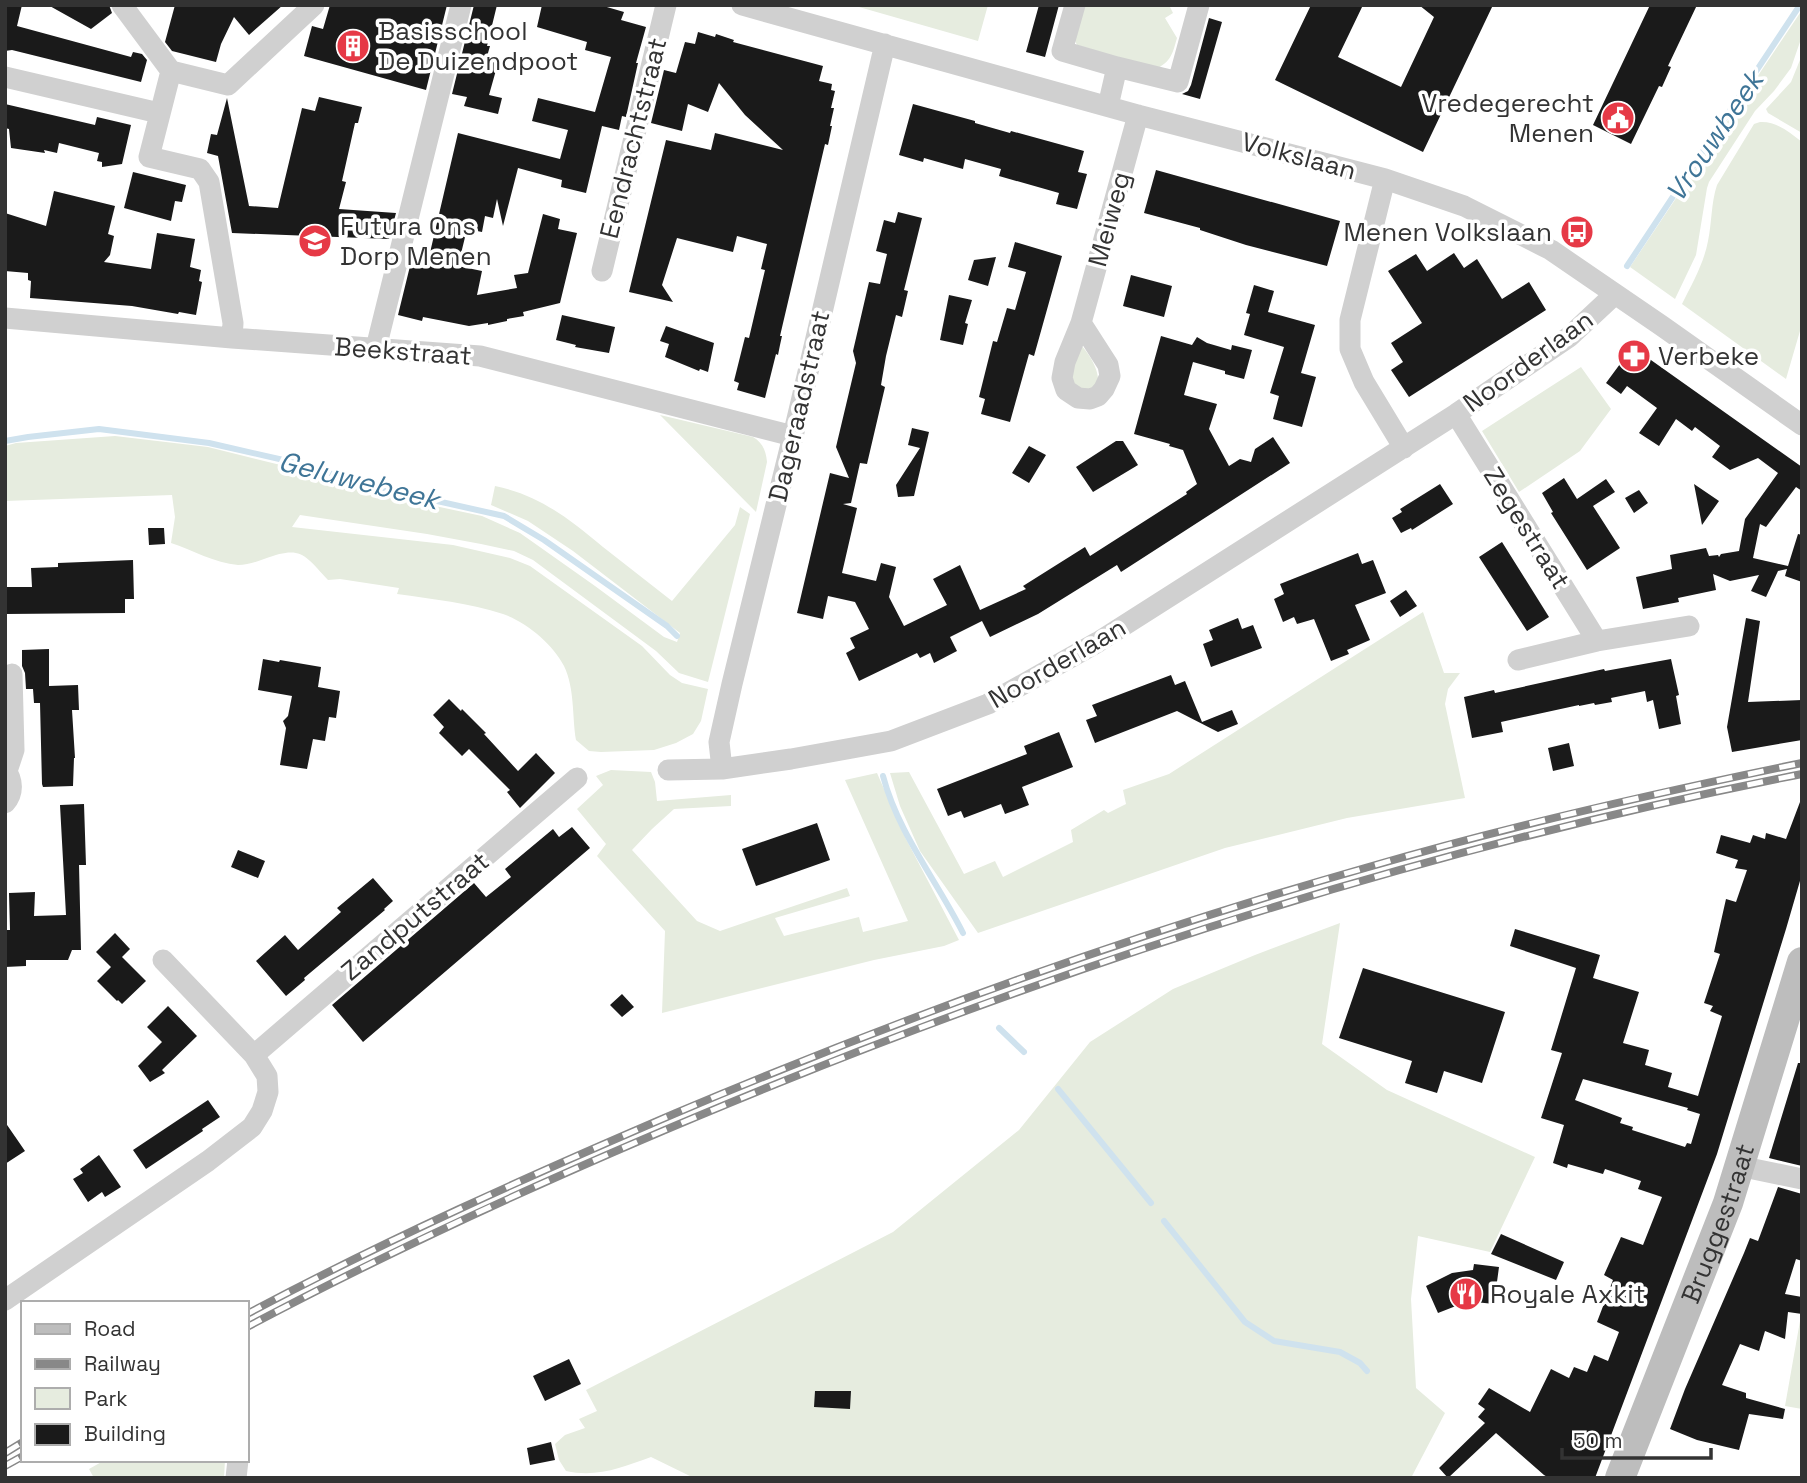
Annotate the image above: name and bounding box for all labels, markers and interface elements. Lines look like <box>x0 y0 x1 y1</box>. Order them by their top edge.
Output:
place label: Basisschool De Duizendpoot <box>378 14 578 78</box>
building icon: Basisschool De Duizendpoot <box>334 27 372 65</box>
street label: Eendrachtstraat <box>592 34 674 242</box>
water label: Vrouwbeek <box>1657 61 1773 208</box>
place label: Vredegerecht Menen <box>1421 86 1594 150</box>
public building icon: Vredegerecht Menen <box>1599 99 1637 137</box>
street label: Volkslaan <box>1238 124 1360 188</box>
street label: Meiweg <box>1080 168 1138 270</box>
place label: Futura Ons Dorp Menen <box>340 209 492 273</box>
bus stop icon: Menen Volkslaan <box>1558 213 1596 251</box>
place label: Menen Volkslaan <box>1343 215 1552 249</box>
school or university icon: Futura Ons Dorp Menen <box>296 222 334 260</box>
street label: Noorderlaan <box>1456 302 1600 420</box>
street label: Dageraadstraat <box>760 307 838 505</box>
street label: Beekstraat <box>333 329 473 373</box>
pharmacy icon: Verbeke <box>1615 337 1653 375</box>
place label: Verbeke <box>1658 339 1759 373</box>
water label: Geluwebeek <box>275 443 446 518</box>
street label: Zegestraat <box>1476 461 1578 595</box>
street label: Noorderlaan <box>982 610 1132 716</box>
street label: Zandputstraat <box>334 844 496 988</box>
street label: Bruggestraat <box>1673 1139 1762 1308</box>
restaurant icon: Royale Axkit <box>1447 1275 1485 1313</box>
place label: Royale Axkit <box>1490 1277 1646 1311</box>
legend <box>21 1301 248 1462</box>
text: Road <box>84 1315 136 1342</box>
text: Railway <box>84 1350 161 1377</box>
text: Park <box>84 1385 128 1412</box>
scale bar <box>1562 1416 1711 1460</box>
text: Building <box>84 1420 166 1447</box>
text: 50 m <box>1573 1427 1623 1454</box>

